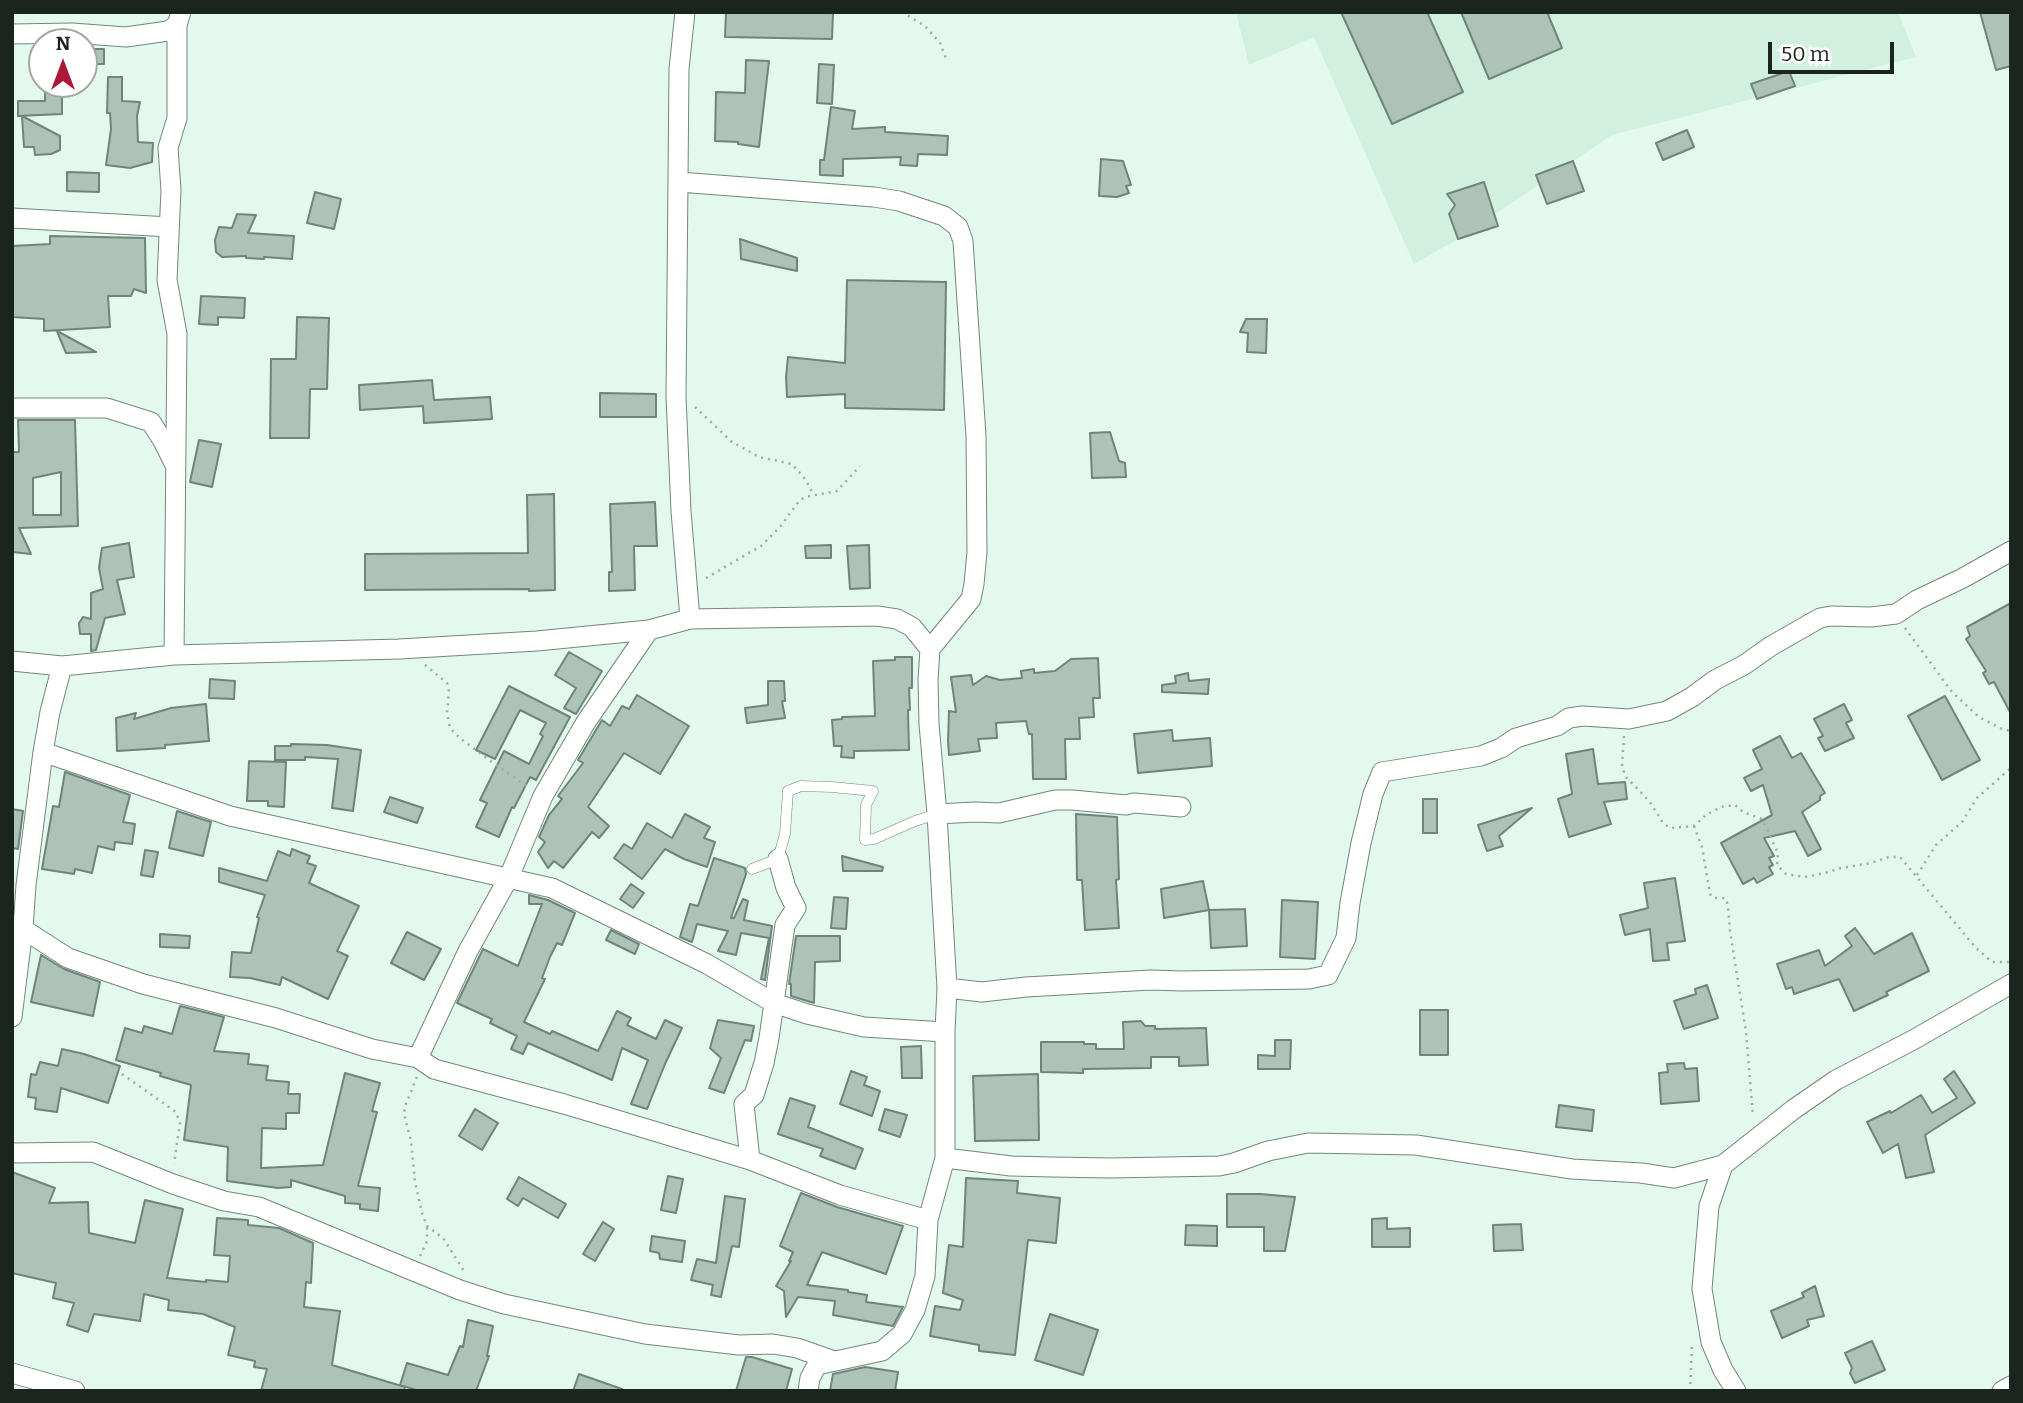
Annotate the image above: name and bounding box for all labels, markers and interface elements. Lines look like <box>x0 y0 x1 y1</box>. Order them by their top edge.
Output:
north arrow <box>28 28 98 98</box>
scale bar <box>1771 28 1897 72</box>
text: N <box>56 32 70 55</box>
text: 50 m <box>1781 41 1830 67</box>

